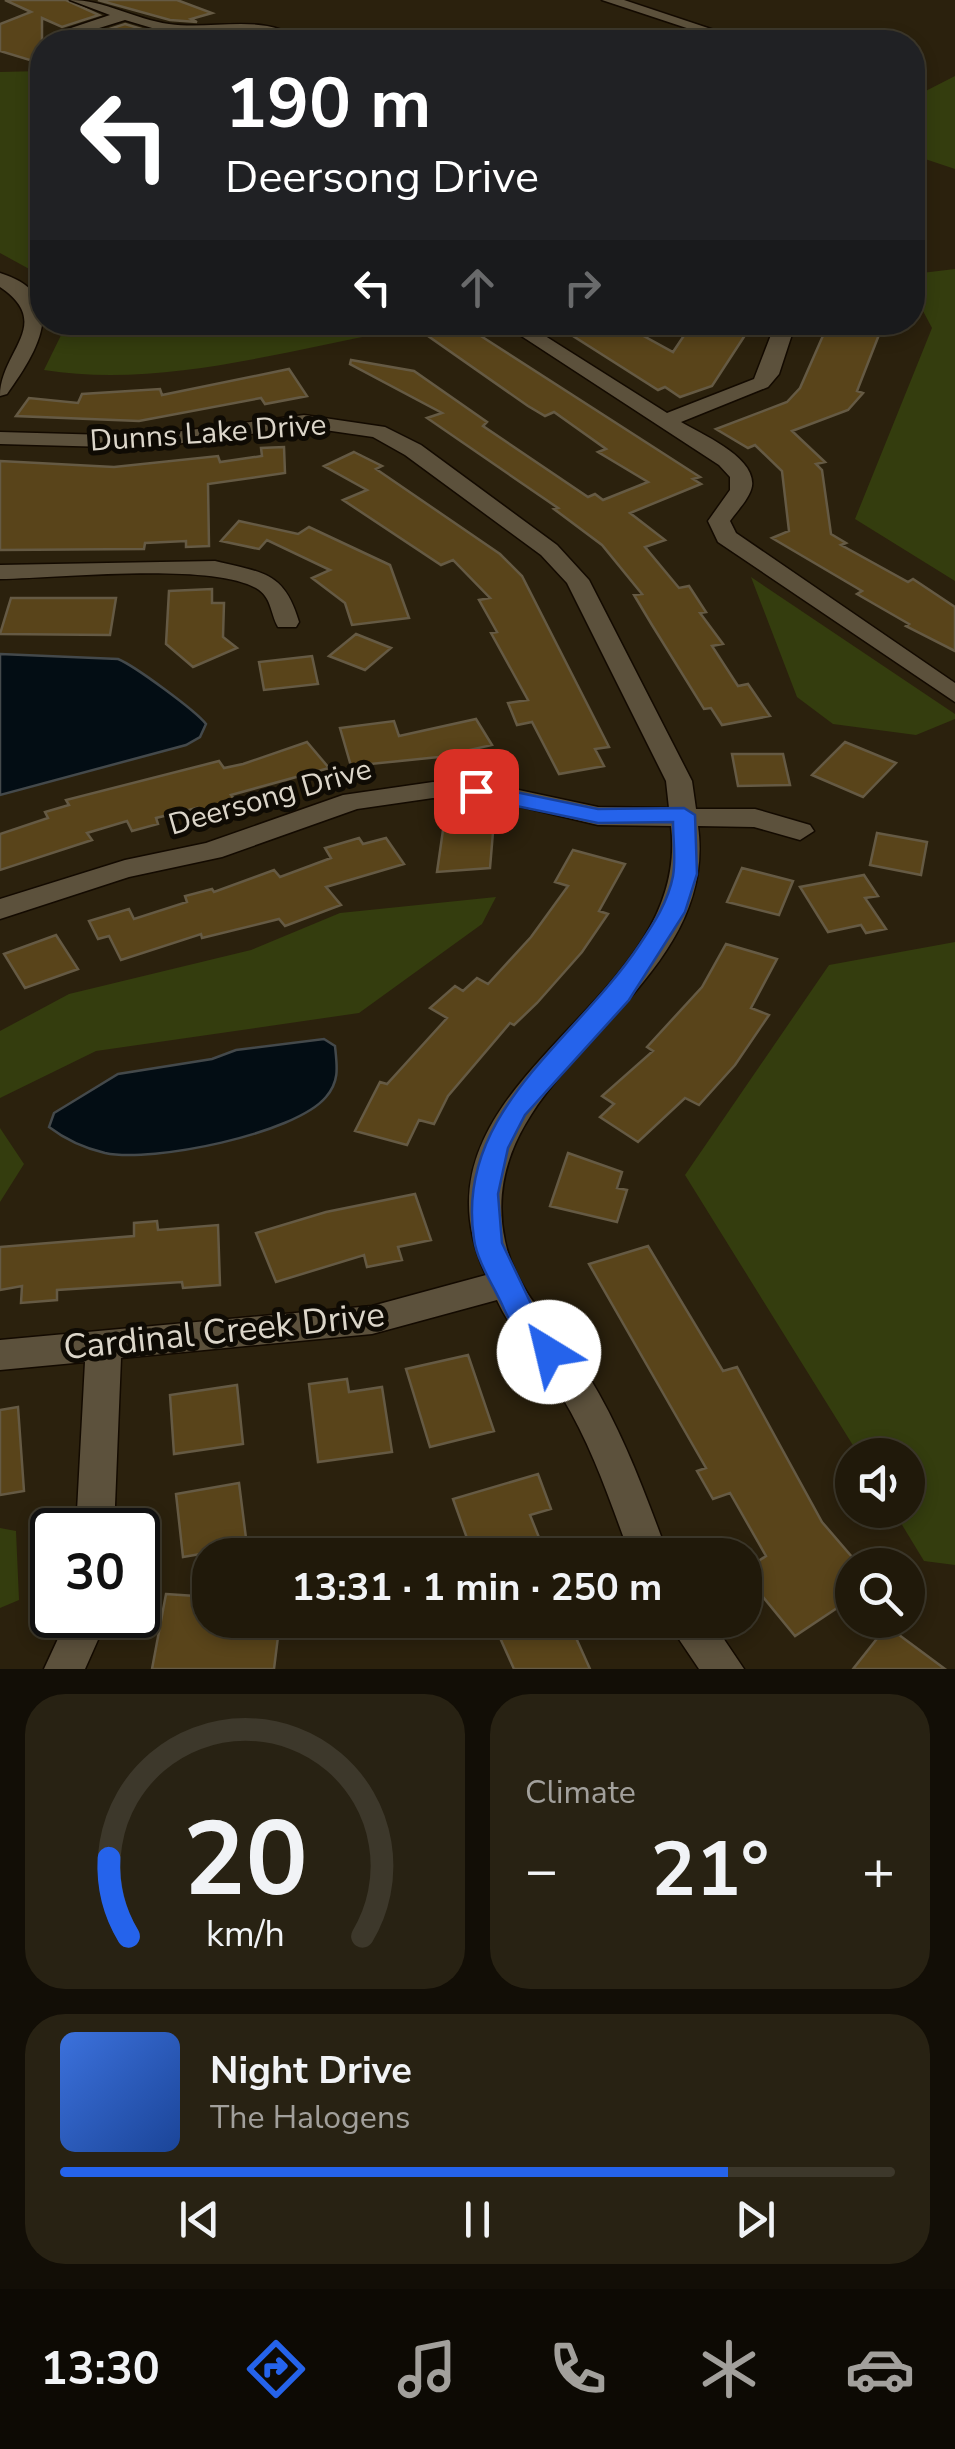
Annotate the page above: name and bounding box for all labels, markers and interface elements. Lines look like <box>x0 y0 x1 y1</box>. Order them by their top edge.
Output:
text: 190 m <box>225 56 431 152</box>
icon: left <box>60 70 190 200</box>
text: Deersong Drive <box>225 147 539 208</box>
icon: left <box>345 260 400 315</box>
icon: ahead <box>450 260 505 315</box>
icon: right <box>555 260 610 315</box>
street label: Dunns Lake Drive <box>88 404 328 462</box>
street label: Deersong Drive <box>164 748 376 846</box>
pin <box>434 749 519 834</box>
icon: arrive <box>449 764 504 819</box>
street label: Cardinal Creek Drive <box>61 1291 387 1371</box>
position arrow <box>497 1300 601 1404</box>
map controls <box>835 1438 925 1638</box>
button: sound <box>835 1438 925 1528</box>
speed limit sign: 30 <box>30 1508 160 1638</box>
button: search <box>835 1548 925 1638</box>
text: 13:31 · 1 min · 250 m <box>292 1562 662 1613</box>
text: Climate <box>525 1771 636 1814</box>
text: 20 <box>183 1789 307 1931</box>
text: 21° <box>651 1819 769 1921</box>
text: − <box>525 1833 558 1908</box>
text: + <box>862 1833 895 1908</box>
text: km/h <box>206 1910 284 1959</box>
text: Night Drive <box>210 2045 412 2096</box>
text: The Halogens <box>210 2096 410 2139</box>
icon: previous <box>172 2192 227 2247</box>
icon: pause <box>450 2192 505 2247</box>
icon: next <box>728 2192 783 2247</box>
icon: directions <box>241 2334 311 2404</box>
icon: music <box>392 2334 462 2404</box>
icon: phone <box>543 2334 613 2404</box>
icon: climate <box>694 2334 764 2404</box>
icon: car <box>845 2334 915 2404</box>
text: 13:30 <box>40 2339 160 2400</box>

